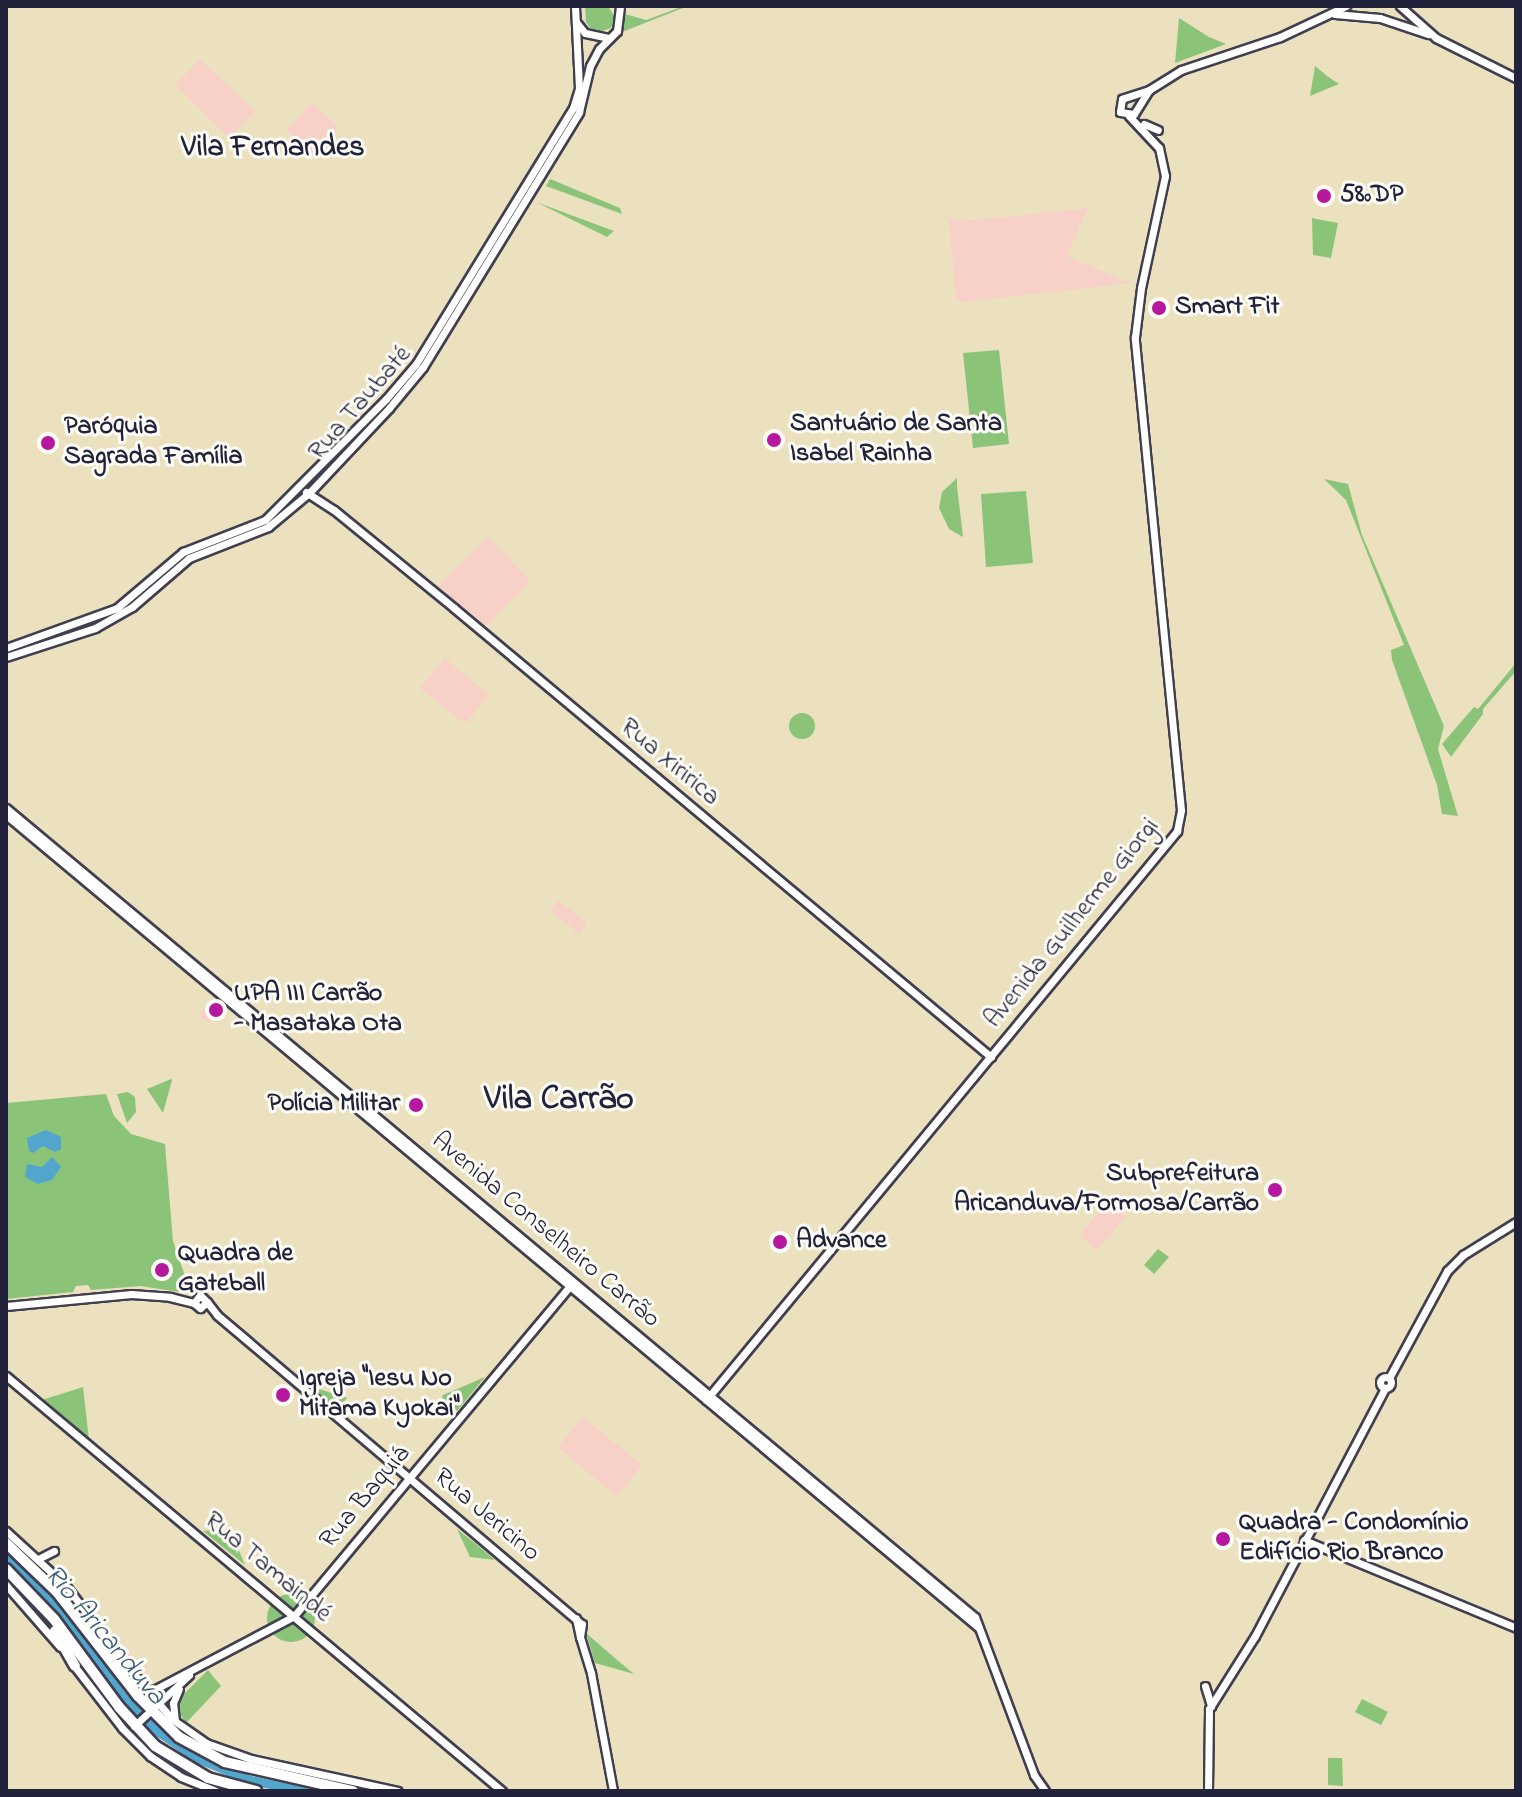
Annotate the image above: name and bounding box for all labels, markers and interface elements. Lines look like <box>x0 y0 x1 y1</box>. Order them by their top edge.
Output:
district label: Vila Fernandes <box>181 130 365 166</box>
place label: 58ºDP <box>1340 180 1404 212</box>
marker: 58ºDP <box>1315 187 1333 205</box>
place label: Smart Fit <box>1175 292 1279 324</box>
marker: Smart Fit <box>1150 299 1168 317</box>
street label: Rua Taubaté <box>303 340 419 468</box>
place label: Santuário de Santa Isabel Rainha <box>790 409 1002 470</box>
place label: Paróquia Sagrada Família <box>64 412 243 474</box>
marker: Santuário de Santa Isabel Rainha <box>765 431 783 449</box>
marker: Paróquia Sagrada Família <box>39 434 57 452</box>
street label: Rua Xiririca <box>613 712 725 814</box>
street label: Avenida Guilherme Giorgi <box>979 813 1167 1035</box>
place label: UPA III Carrão - Masataka Ota <box>234 979 402 1040</box>
marker: UPA III Carrão - Masataka Ota <box>205 999 227 1021</box>
district label: Vila Carrão <box>484 1081 634 1121</box>
place label: Polícia Militar <box>268 1089 400 1121</box>
marker: Polícia Militar <box>407 1096 425 1114</box>
street label: Avenida Conselheiro Carrão <box>424 1126 666 1336</box>
place label: Subprefeitura Aricanduva/Formosa/Carrão <box>954 1159 1259 1220</box>
marker: Subprefeitura Aricanduva/Formosa/Carrão <box>1266 1181 1284 1199</box>
place label: Advance <box>796 1226 887 1258</box>
marker: Advance <box>771 1233 789 1251</box>
place label: Quadra de Gateball <box>178 1239 293 1300</box>
marker: Quadra de Gateball <box>153 1261 171 1279</box>
place label: Igreja "Iesu No Mitama Kyokai" <box>299 1364 460 1426</box>
marker: Igreja "Iesu No Mitama Kyokai" <box>274 1386 292 1404</box>
street label: Rua Baquiá <box>314 1440 418 1556</box>
street label: Rua Jericino <box>426 1462 546 1570</box>
street label: Rua Tamaindé <box>197 1506 337 1630</box>
place label: Quadra - Condomínio Edifício Rio Branco <box>1239 1508 1469 1570</box>
marker: Quadra - Condomínio Edifício Rio Branco <box>1214 1530 1232 1548</box>
water label: Rio Aricanduva <box>36 1559 172 1713</box>

